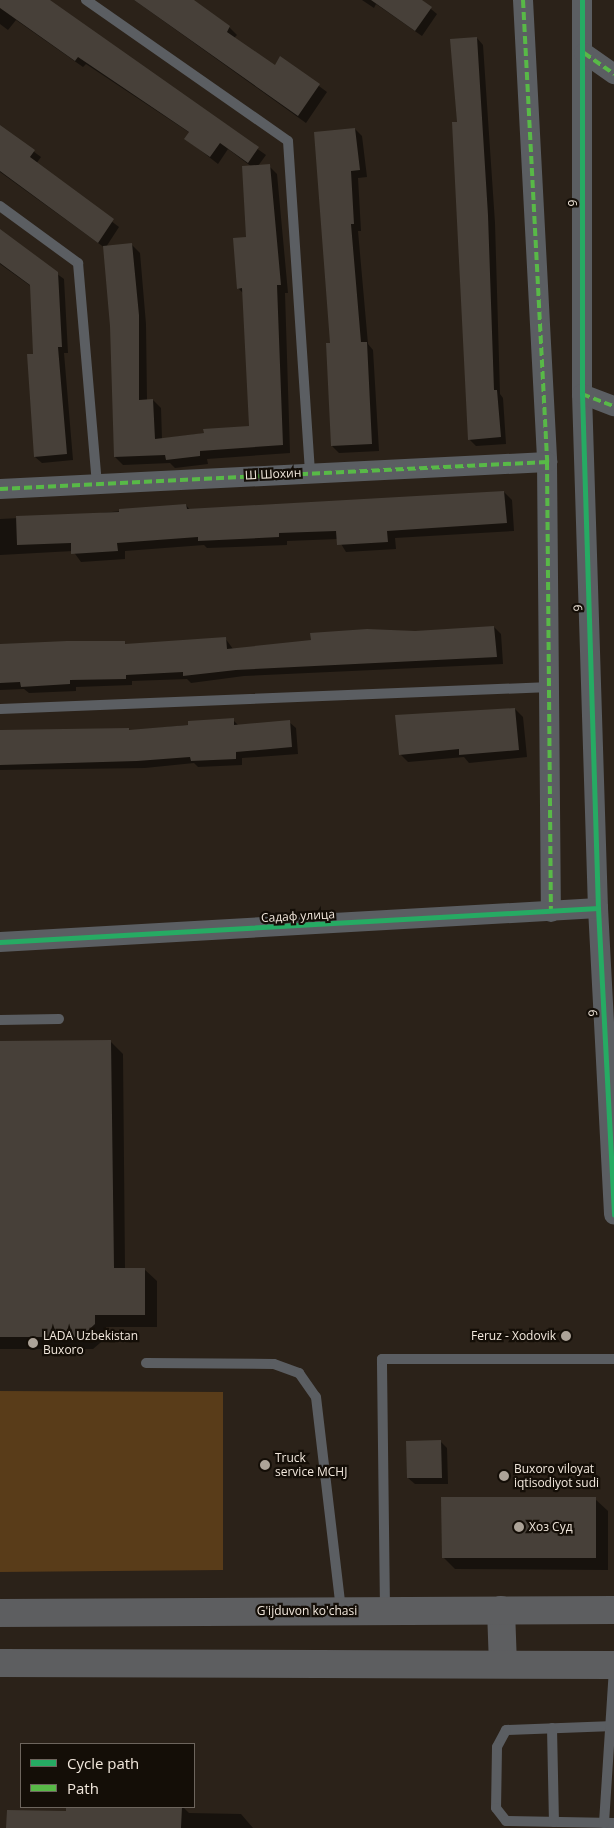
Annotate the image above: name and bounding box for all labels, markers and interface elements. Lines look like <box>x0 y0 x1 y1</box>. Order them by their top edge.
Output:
street label: 9 <box>566 200 580 206</box>
street label: Ш Шохин <box>244 465 302 483</box>
street label: 9 <box>571 604 585 612</box>
street label: Садаф улица <box>261 907 335 925</box>
street label: 9 <box>586 1009 600 1017</box>
place label: LADA Uzbekistan Buxoro <box>43 1329 138 1357</box>
place label: Feruz - Xodovik <box>471 1329 556 1343</box>
marker: Feruz - Xodovik <box>560 1330 572 1342</box>
marker: LADA Uzbekistan Buxoro <box>27 1337 39 1349</box>
place label: Truck service MCHJ <box>275 1451 347 1479</box>
marker: Truck service MCHJ <box>259 1459 271 1471</box>
place label: Buxoro viloyat iqtisodiyot sudi <box>514 1462 599 1490</box>
marker: Buxoro viloyat iqtisodiyot sudi <box>498 1470 510 1482</box>
place label: Хоз Суд <box>529 1520 573 1534</box>
marker: Хоз Суд <box>513 1521 525 1533</box>
street label: G'ijduvon ko'chasi <box>257 1604 357 1618</box>
legend <box>20 1743 195 1808</box>
text: Cycle path <box>67 1753 139 1773</box>
text: Path <box>67 1778 99 1798</box>

